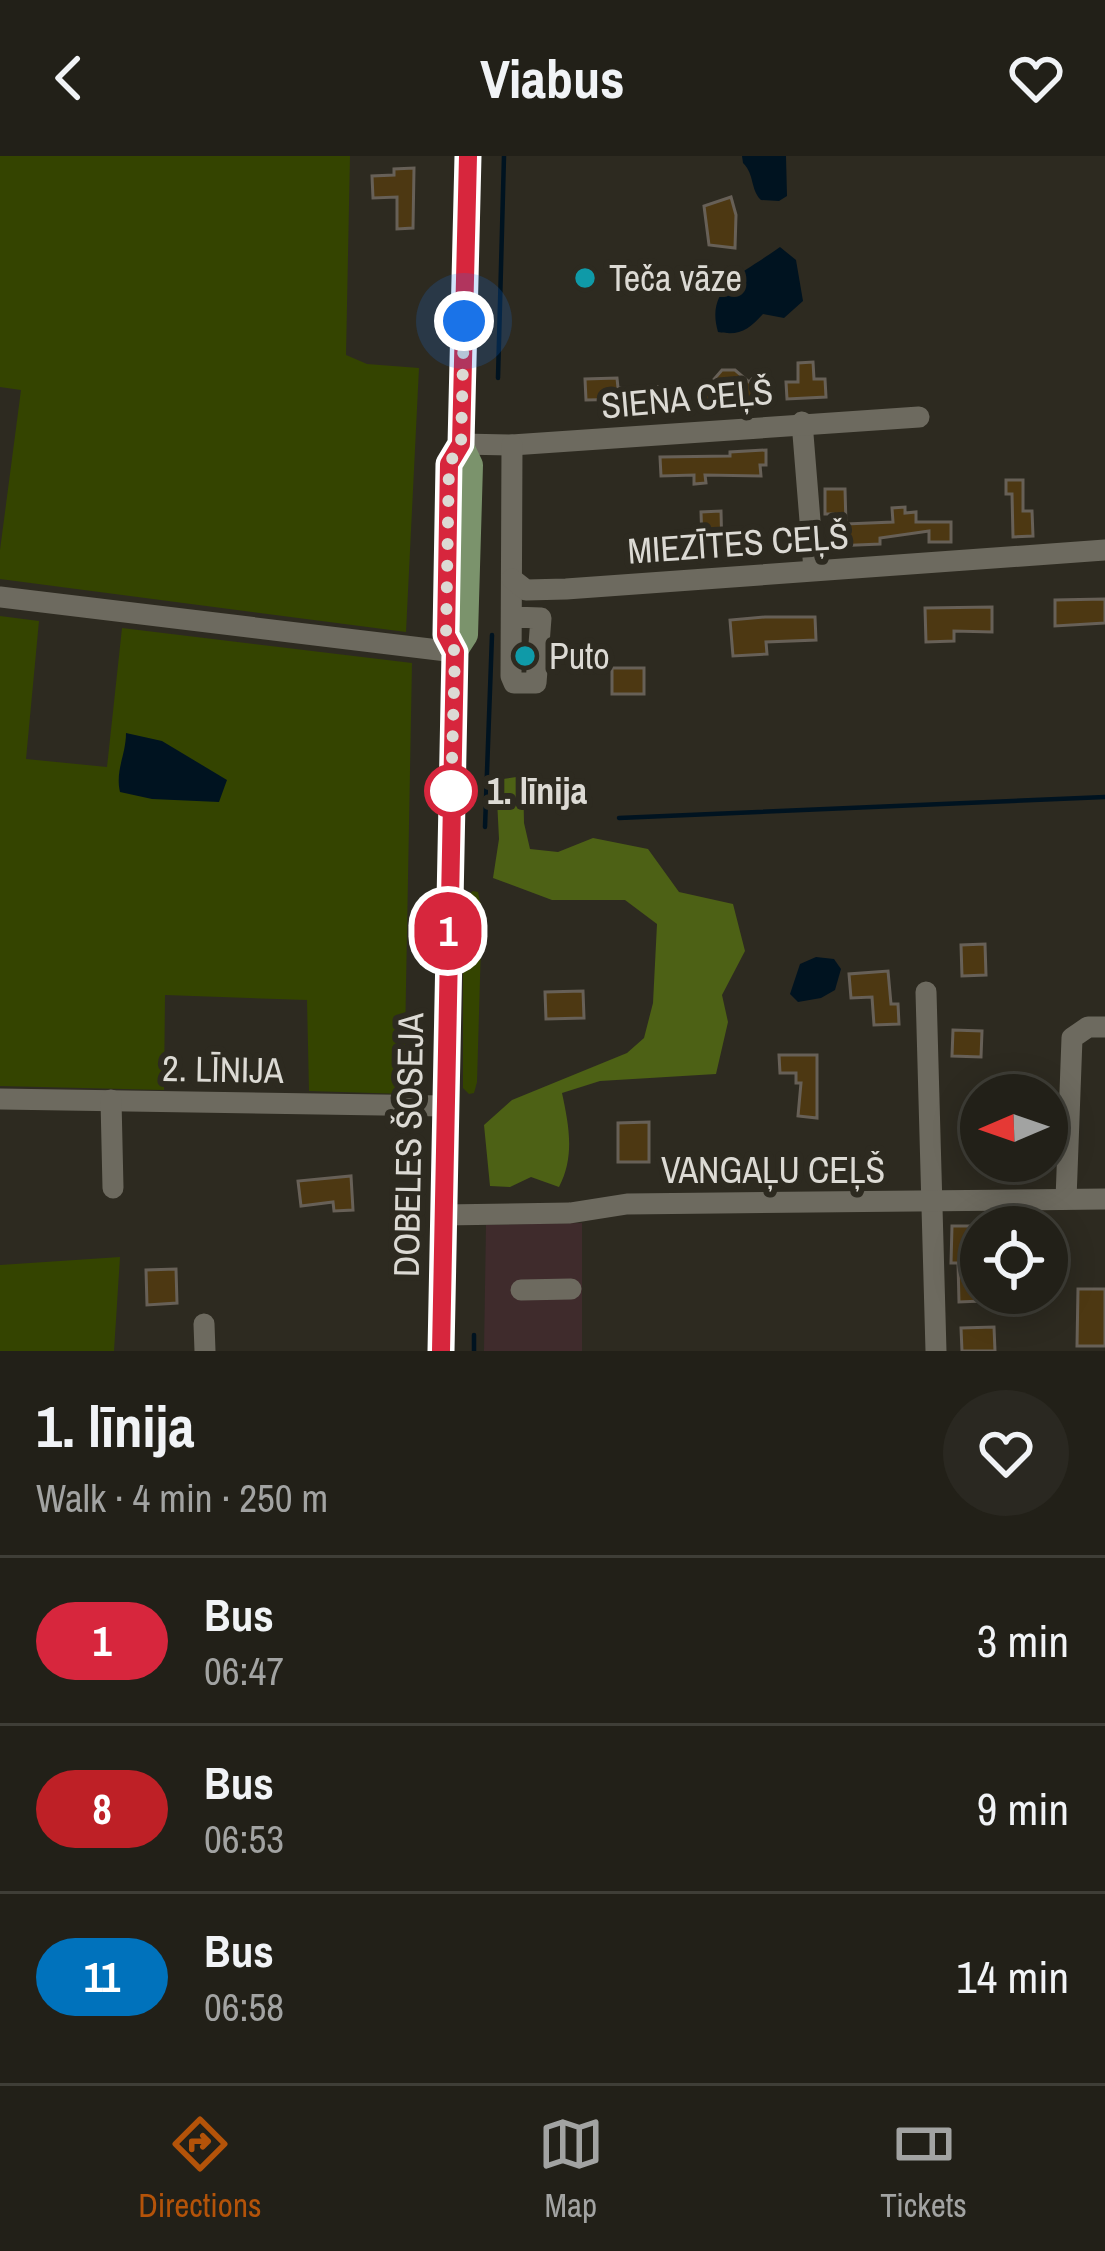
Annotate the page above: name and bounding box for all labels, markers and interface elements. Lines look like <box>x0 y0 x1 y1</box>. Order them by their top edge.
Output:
text: Viabus <box>480 42 625 115</box>
icon: back <box>36 45 102 111</box>
icon: heart <box>1003 45 1069 111</box>
place label: Teča vāze <box>609 254 742 302</box>
marker: Teča vāze <box>572 265 598 291</box>
your location <box>434 291 494 351</box>
street label: SIENA CEĻŠ <box>599 367 775 429</box>
street label: MIEZĪTES CEĻŠ <box>626 511 850 575</box>
place label: Puto <box>549 632 610 680</box>
marker: Puto <box>512 643 538 669</box>
marker: 1. līnija <box>426 766 476 816</box>
place label: 1. līnija <box>487 767 588 815</box>
line badge: 1 <box>409 892 487 970</box>
text: 1 <box>438 903 458 959</box>
street label: DOBELES ŠOSEJA <box>382 1012 434 1277</box>
street label: 2. LĪNIJA <box>162 1044 284 1094</box>
north arrow <box>960 1074 1068 1182</box>
map controls <box>960 1074 1068 1314</box>
street label: VANGAĻU CEĻŠ <box>661 1146 885 1194</box>
button: locate <box>960 1206 1068 1314</box>
text: 1. līnija <box>36 1388 195 1465</box>
button: heart <box>943 1390 1069 1516</box>
text: Walk · 4 min · 250 m <box>36 1472 328 1524</box>
text: Bus <box>204 1584 274 1645</box>
text: 3 min <box>977 1610 1069 1671</box>
text: 1 <box>92 1613 112 1669</box>
text: 06:47 <box>204 1645 284 1697</box>
text: Bus <box>204 1752 274 1813</box>
text: 9 min <box>977 1778 1069 1839</box>
text: 8 <box>92 1781 112 1837</box>
text: 06:53 <box>204 1813 284 1865</box>
text: Bus <box>204 1920 274 1981</box>
text: 14 min <box>956 1946 1069 2007</box>
text: 11 <box>84 1949 120 2005</box>
text: 06:58 <box>204 1981 284 2033</box>
tab: Directions <box>138 2111 262 2227</box>
tab: Map <box>538 2111 604 2227</box>
tab: Tickets <box>880 2111 967 2227</box>

